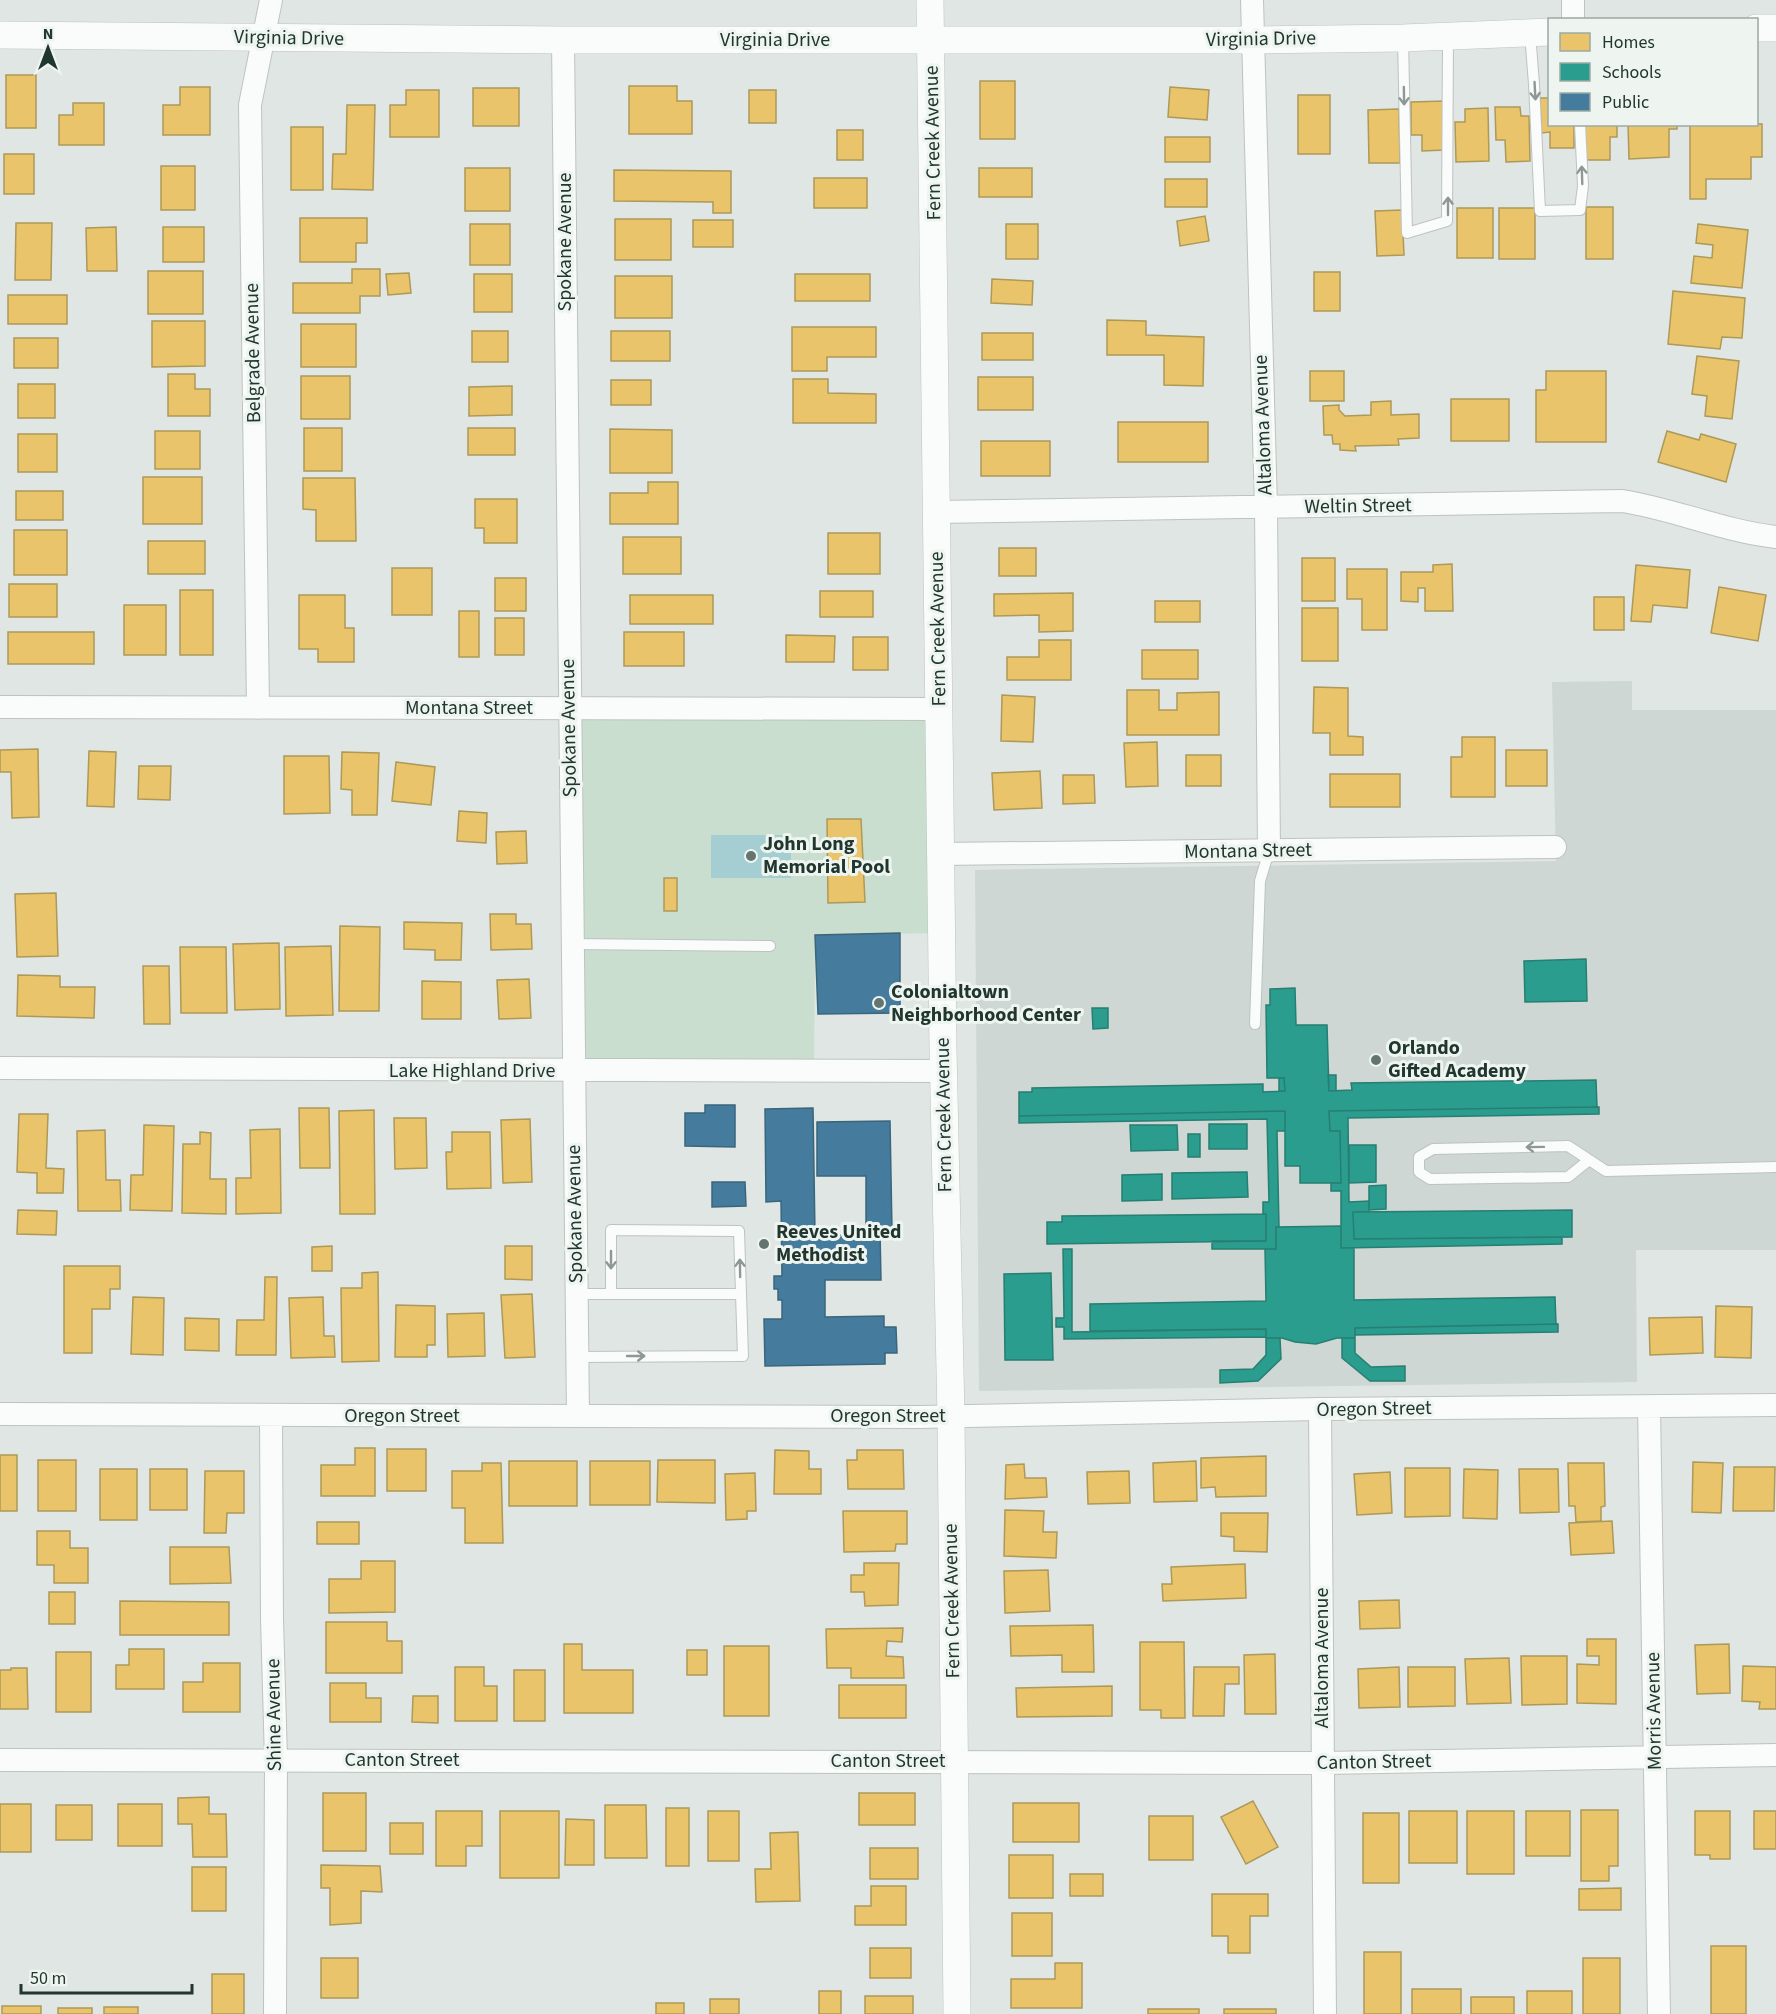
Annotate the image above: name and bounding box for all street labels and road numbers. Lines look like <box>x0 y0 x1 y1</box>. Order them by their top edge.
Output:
street label: Virginia Drive <box>234 23 344 53</box>
street label: Virginia Drive <box>1206 24 1316 54</box>
street label: Virginia Drive <box>720 26 830 54</box>
street label: Fern Creek Avenue <box>918 65 948 221</box>
street label: Spokane Avenue <box>551 172 579 311</box>
street label: Belgrade Avenue <box>238 283 268 423</box>
street label: Altaloma Avenue <box>1247 354 1279 496</box>
street label: Weltin Street <box>1304 491 1412 521</box>
street label: Fern Creek Avenue <box>923 551 953 707</box>
street label: Spokane Avenue <box>554 658 584 798</box>
street label: Montana Street <box>405 694 533 722</box>
street label: Montana Street <box>1184 836 1312 866</box>
street label: Fern Creek Avenue <box>929 1037 959 1193</box>
street label: Lake Highland Drive <box>389 1057 555 1085</box>
street label: Spokane Avenue <box>560 1144 590 1284</box>
street label: Oregon Street <box>1316 1394 1432 1424</box>
street label: Oregon Street <box>344 1402 460 1430</box>
street label: Oregon Street <box>830 1402 946 1430</box>
street label: Fern Creek Avenue <box>937 1523 967 1679</box>
street label: Altaloma Avenue <box>1308 1588 1336 1728</box>
street label: Morris Avenue <box>1639 1652 1669 1770</box>
street label: Shine Avenue <box>259 1658 289 1772</box>
street label: Canton Street <box>345 1746 460 1774</box>
street label: Canton Street <box>831 1747 946 1775</box>
street label: Canton Street <box>1316 1747 1432 1777</box>

